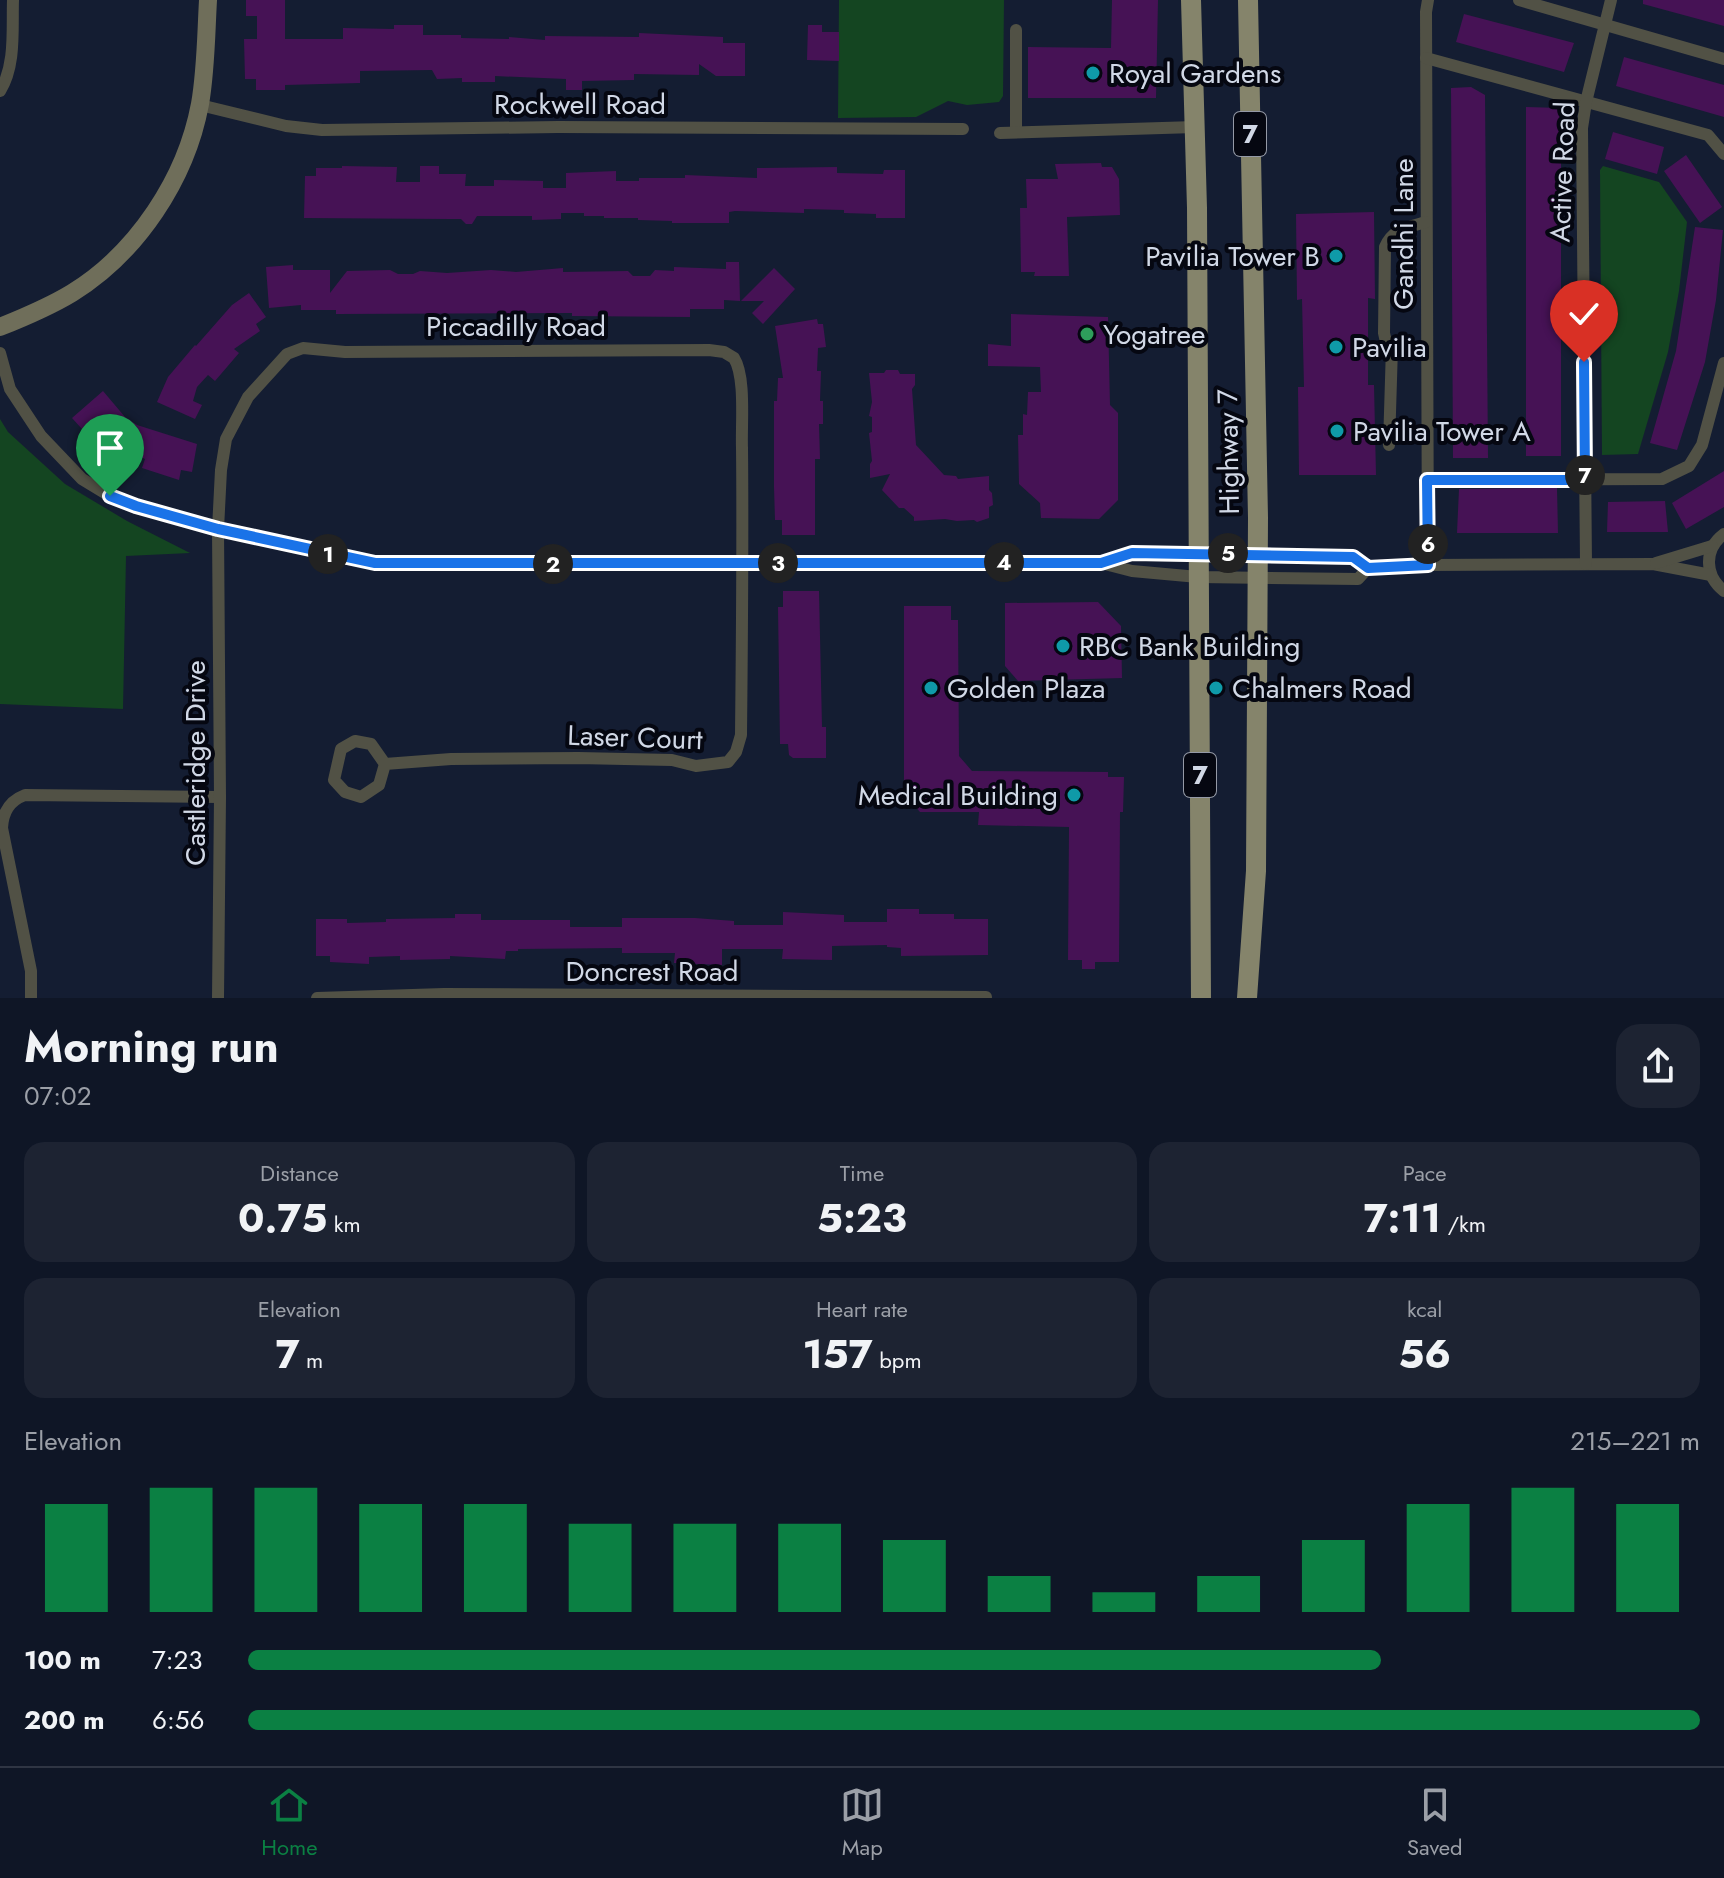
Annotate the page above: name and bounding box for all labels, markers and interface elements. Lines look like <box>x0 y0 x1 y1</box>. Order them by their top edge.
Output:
place label: Royal Gardens <box>1109 53 1281 94</box>
marker: Royal Gardens <box>1084 64 1102 82</box>
street label: Rockwell Road <box>494 84 666 125</box>
street label: Active Road <box>1540 101 1585 243</box>
road number: 7 <box>1234 112 1266 156</box>
street label: Gandhi Lane <box>1383 158 1424 310</box>
place label: Pavilia Tower B <box>1145 236 1320 277</box>
marker: Pavilia Tower B <box>1327 247 1345 265</box>
pin <box>1550 280 1618 362</box>
icon: check <box>1562 292 1606 336</box>
street label: Piccadilly Road <box>426 306 606 347</box>
place label: Yogatree <box>1103 314 1205 355</box>
marker: Yogatree <box>1078 325 1096 343</box>
place label: Pavilia <box>1352 327 1427 368</box>
marker: Pavilia <box>1327 338 1345 356</box>
street label: Highway 7 <box>1207 389 1250 515</box>
place label: Pavilia Tower A <box>1353 411 1531 452</box>
pin <box>76 414 144 496</box>
marker: Pavilia Tower A <box>1328 422 1346 440</box>
icon: arrive <box>88 426 132 470</box>
pin: 7 <box>1565 455 1605 495</box>
text: 7 <box>1578 459 1592 491</box>
pin: 6 <box>1408 524 1448 564</box>
text: 6 <box>1421 528 1435 560</box>
pin: 5 <box>1208 533 1248 573</box>
pin: 1 <box>308 534 348 574</box>
text: 5 <box>1221 537 1235 569</box>
text: 1 <box>322 538 334 570</box>
pin: 4 <box>984 542 1024 582</box>
pin: 3 <box>758 543 798 583</box>
pin: 2 <box>533 544 573 584</box>
text: 4 <box>996 546 1012 578</box>
text: 3 <box>771 547 785 579</box>
text: 2 <box>546 548 560 580</box>
place label: RBC Bank Building <box>1079 626 1300 667</box>
marker: RBC Bank Building <box>1054 637 1072 655</box>
street label: Castleridge Drive <box>175 660 216 866</box>
place label: Golden Plaza <box>947 668 1106 709</box>
place label: Chalmers Road <box>1232 668 1412 709</box>
marker: Golden Plaza <box>922 679 940 697</box>
marker: Chalmers Road <box>1207 679 1225 697</box>
street label: Laser Court <box>567 715 704 760</box>
road number: 7 <box>1184 753 1216 797</box>
place label: Medical Building <box>858 775 1058 816</box>
marker: Medical Building <box>1065 786 1083 804</box>
street label: Doncrest Road <box>566 951 738 992</box>
text: Morning run <box>24 1015 279 1079</box>
button: share <box>1616 1024 1700 1108</box>
text: 07:02 <box>24 1077 91 1115</box>
text: Distance <box>260 1157 339 1189</box>
text: Time <box>840 1157 884 1189</box>
text: Pace <box>1403 1157 1447 1189</box>
text: 0.75 <box>238 1189 327 1247</box>
text: 5:23 <box>817 1189 907 1247</box>
text: 7:11 <box>1363 1189 1441 1247</box>
text: km <box>327 1208 361 1240</box>
text: /km <box>1441 1208 1486 1240</box>
text: Elevation <box>258 1293 341 1325</box>
text: Heart rate <box>816 1293 908 1325</box>
text: kcal <box>1407 1293 1442 1325</box>
text: 7 <box>275 1325 300 1383</box>
text: 157 <box>802 1325 873 1383</box>
text: 56 <box>1398 1325 1451 1383</box>
text: m <box>300 1344 323 1376</box>
text: bpm <box>873 1344 922 1376</box>
text: Elevation <box>24 1422 122 1460</box>
text: 215–221 m <box>1570 1422 1700 1460</box>
text: 100 m <box>24 1641 101 1679</box>
text: 7:23 <box>152 1641 202 1679</box>
text: 200 m <box>24 1701 105 1739</box>
text: 6:56 <box>152 1701 204 1739</box>
tab: Home <box>261 1783 318 1863</box>
tab: Map <box>840 1783 884 1863</box>
tab: Saved <box>1407 1783 1463 1863</box>

